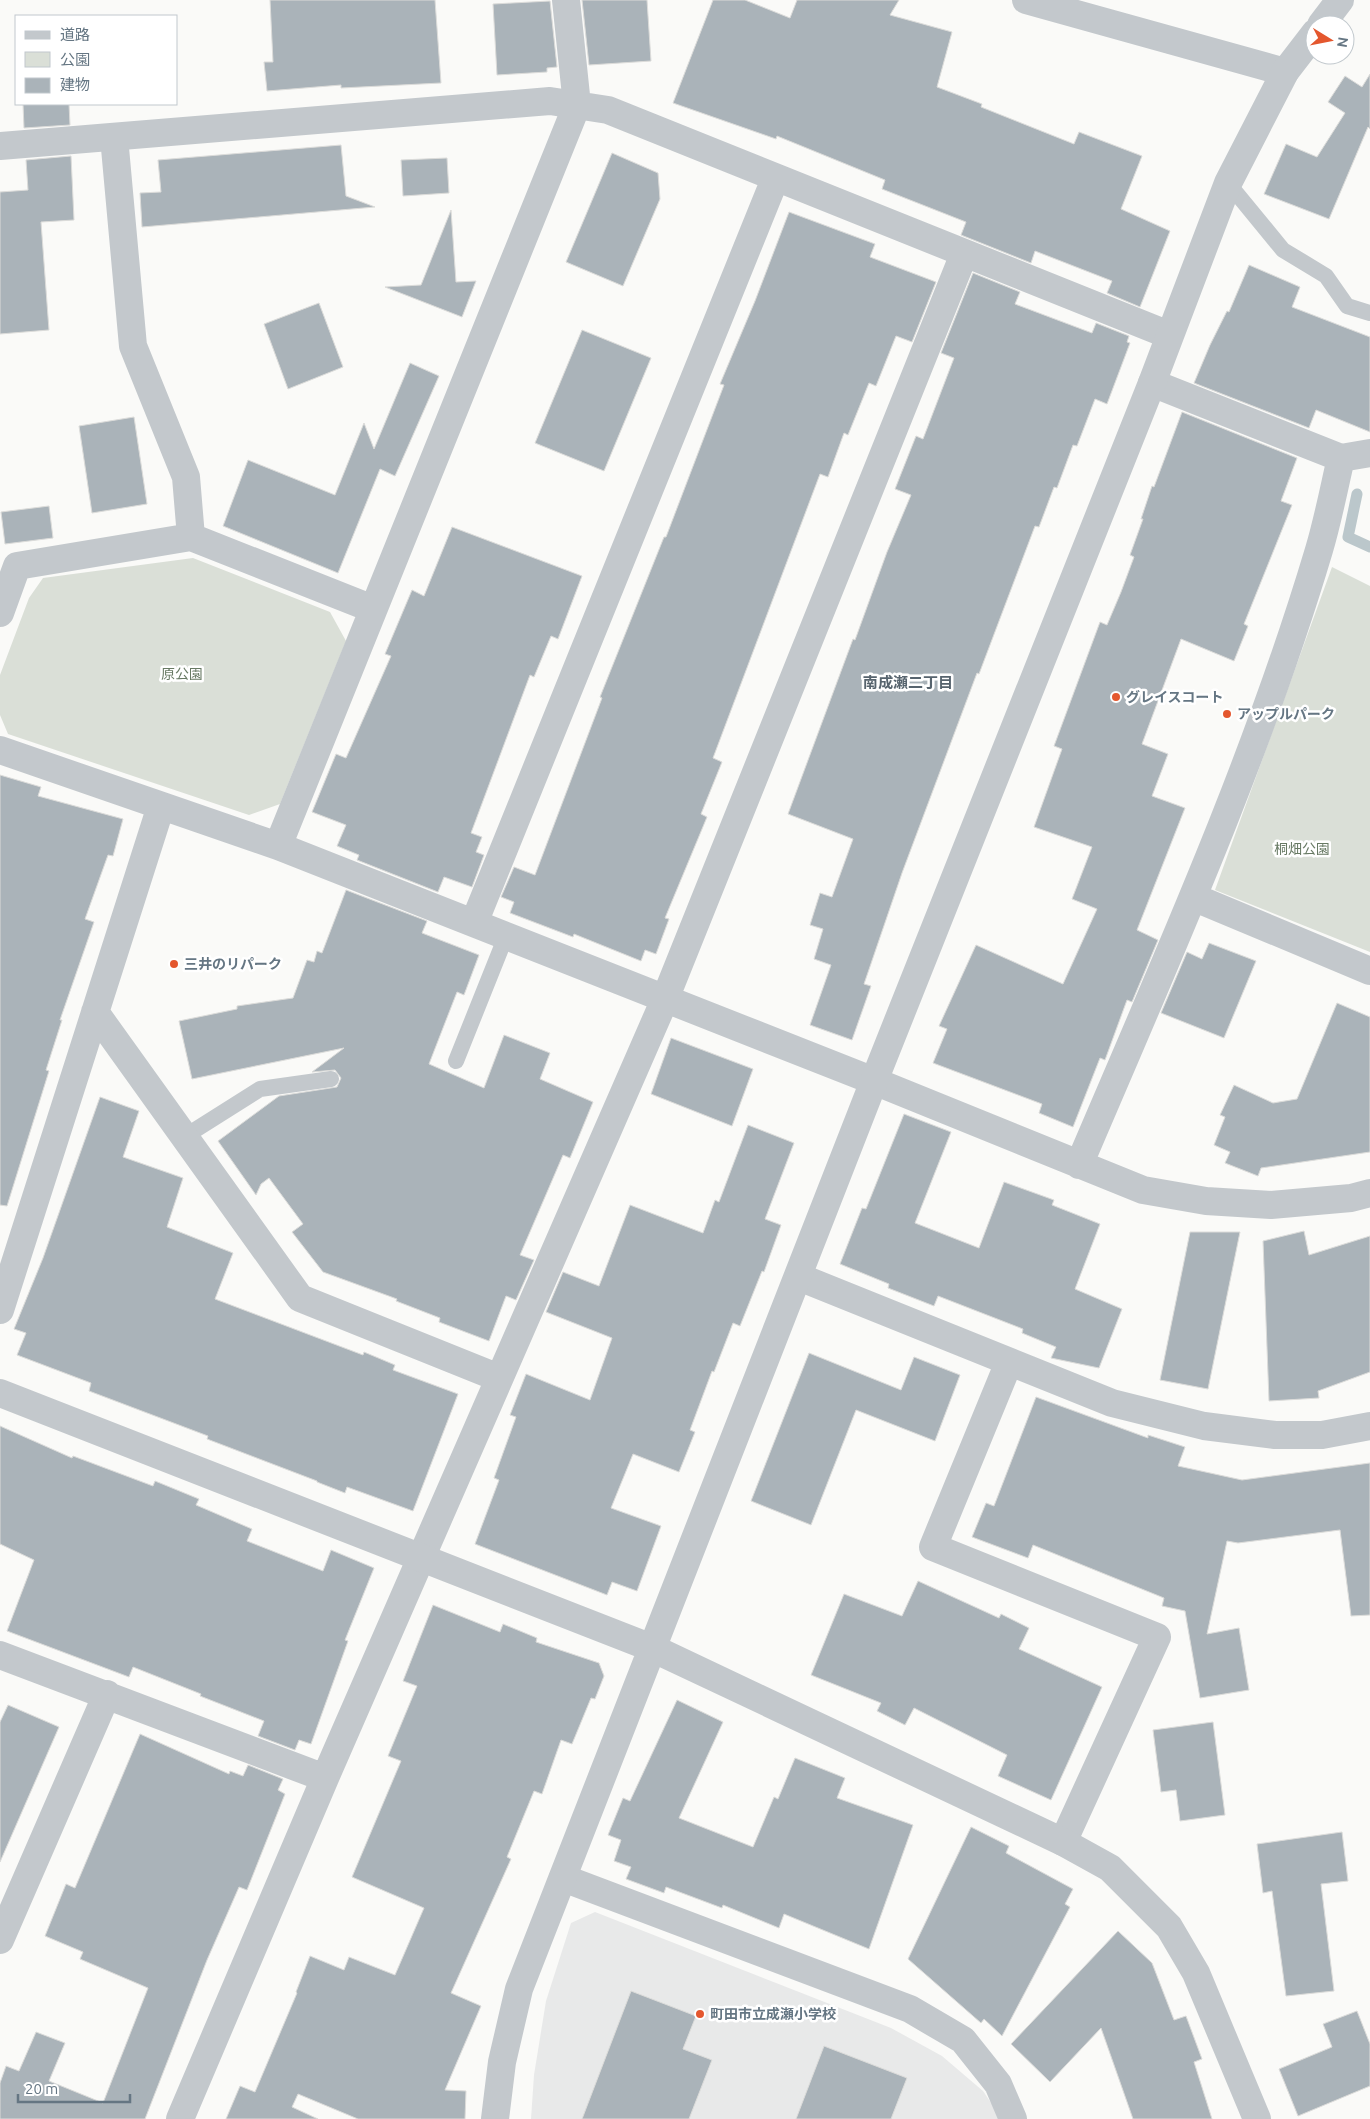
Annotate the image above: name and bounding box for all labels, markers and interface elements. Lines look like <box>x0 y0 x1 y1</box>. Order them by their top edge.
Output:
legend <box>15 15 178 105</box>
north arrow <box>1305 15 1355 65</box>
text: 道路 <box>60 26 90 43</box>
text: N <box>1334 36 1352 49</box>
text: 公園 <box>60 51 90 68</box>
text: 建物 <box>60 76 90 93</box>
park label: 原公園 <box>161 666 203 682</box>
district label: 南成瀬二丁目 <box>863 674 953 691</box>
place label: グレイスコート <box>1126 689 1224 705</box>
marker: グレイスコート <box>1110 691 1122 703</box>
place label: アップルパーク <box>1237 706 1335 722</box>
marker: アップルパーク <box>1221 708 1233 720</box>
park label: 桐畑公園 <box>1274 841 1330 857</box>
place label: 三井のリパーク <box>184 956 282 972</box>
marker: 三井のリパーク <box>168 958 180 970</box>
place label: 町田市立成瀬小学校 <box>710 2006 836 2022</box>
marker: 町田市立成瀬小学校 <box>694 2008 706 2020</box>
scale bar <box>18 2072 130 2104</box>
text: 20 m <box>25 2080 58 2097</box>

